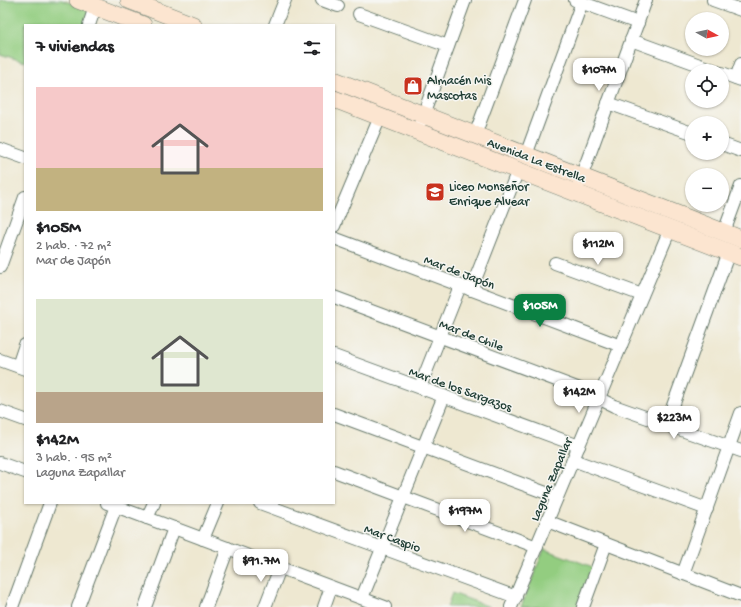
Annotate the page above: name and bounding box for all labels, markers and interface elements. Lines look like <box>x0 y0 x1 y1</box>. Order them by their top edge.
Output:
north arrow <box>685 12 729 56</box>
map controls <box>685 12 729 212</box>
icon: filters <box>301 37 323 59</box>
text: 7 viviendas <box>36 38 114 58</box>
pin: $107M <box>571 58 627 92</box>
text: $107M <box>582 63 616 78</box>
button: locate <box>685 64 729 108</box>
place label: Almacén Mis Mascotas <box>427 74 492 104</box>
shop icon: Almacén Mis Mascotas <box>402 75 424 97</box>
icon: home <box>144 113 216 185</box>
button: + <box>685 116 729 160</box>
street label: Avenida La Estrella <box>485 136 588 187</box>
button: − <box>685 168 729 212</box>
place label: Liceo Monseñor Enrique Alvear <box>449 180 531 210</box>
school or university icon: Liceo Monseñor Enrique Alvear <box>424 181 446 203</box>
text: $105M <box>36 219 81 239</box>
pin: $112M <box>570 232 626 266</box>
text: $112M <box>582 237 614 252</box>
text: 2 hab. · 72 m² <box>36 239 111 254</box>
street label: Mar de Japón <box>422 253 497 294</box>
text: Mar de Japón <box>36 254 111 269</box>
pin: $105M <box>512 294 568 328</box>
text: $105M <box>523 299 557 314</box>
street label: Mar de Chile <box>437 317 506 356</box>
icon: home <box>144 325 216 397</box>
street label: Mar de los Sargazos <box>407 365 515 416</box>
pin: $142M <box>551 380 607 414</box>
text: $142M <box>563 385 595 400</box>
pin: $223M <box>646 406 702 440</box>
text: $223M <box>657 411 691 426</box>
text: $142M <box>36 431 79 451</box>
street label: Laguna Zapallar <box>528 435 577 524</box>
text: 3 hab. · 95 m² <box>36 451 112 466</box>
text: Laguna Zapallar <box>36 466 125 481</box>
pin: $197M <box>437 499 493 533</box>
text: $197M <box>448 504 482 519</box>
street label: Mar Caspio <box>362 522 423 557</box>
pin: $91.7M <box>228 549 294 583</box>
text: $91.7M <box>242 554 280 569</box>

